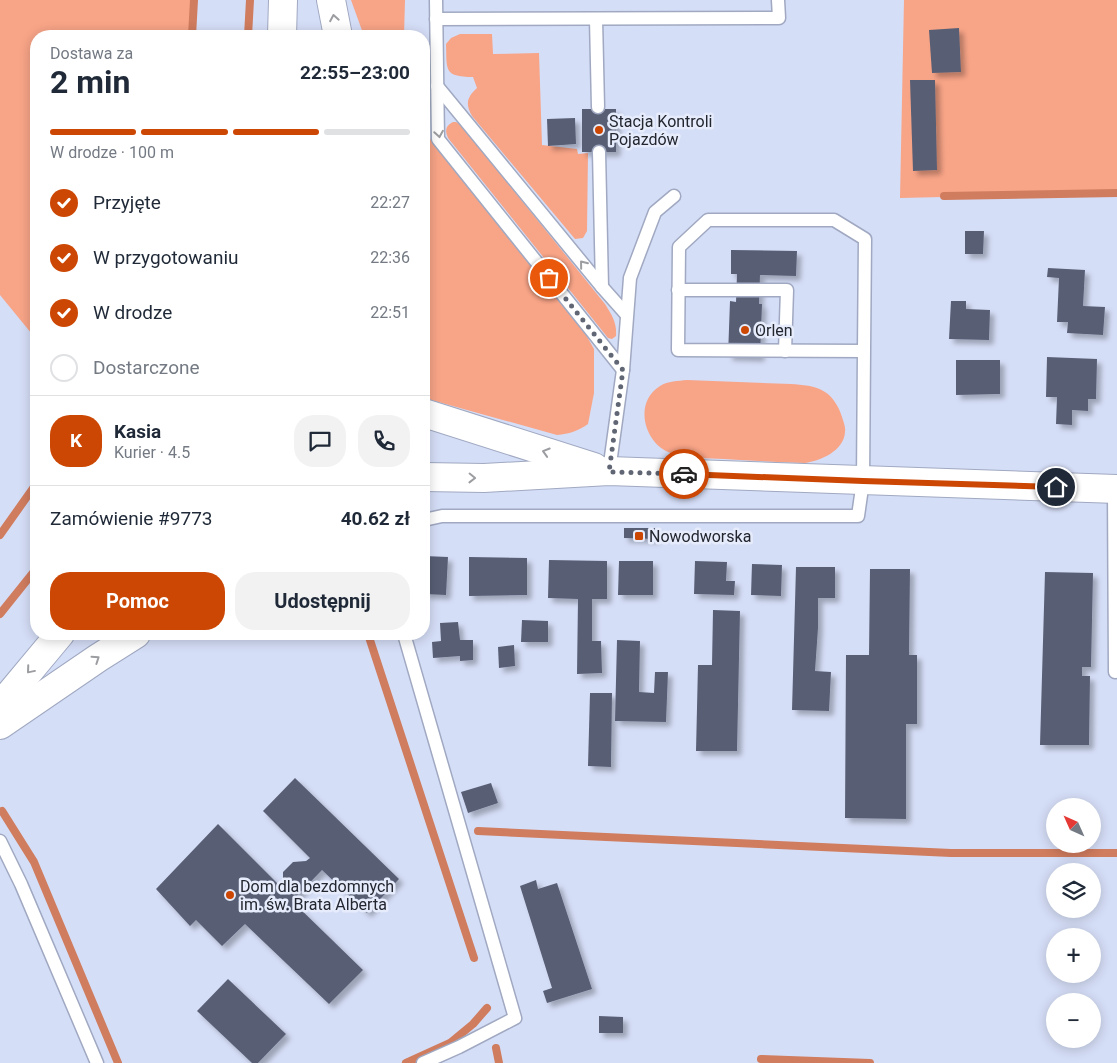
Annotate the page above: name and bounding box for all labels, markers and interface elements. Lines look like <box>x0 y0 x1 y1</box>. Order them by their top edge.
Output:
one-way arrow <box>330 14 340 23</box>
text: Dostawa za <box>50 44 133 63</box>
text: 22:55–23:00 <box>300 61 410 84</box>
text: 2 min <box>50 63 130 101</box>
place label: Stacja Kontroli Pojazdów <box>609 112 713 149</box>
marker: Stacja Kontroli Pojazdów <box>593 124 605 136</box>
one-way arrow <box>434 130 444 138</box>
text: W drodze · 100 m <box>50 143 174 162</box>
icon: check <box>50 189 78 217</box>
text: Przyjęte <box>93 191 161 214</box>
text: 22:27 <box>370 193 410 212</box>
icon: check <box>50 244 78 272</box>
text: W przygotowaniu <box>93 246 239 269</box>
text: 22:36 <box>370 248 410 267</box>
pin <box>528 257 570 299</box>
one-way arrow <box>581 261 589 270</box>
icon: bag <box>535 264 563 292</box>
icon: check <box>50 299 78 327</box>
text: W drodze <box>93 301 172 324</box>
text: 22:51 <box>370 303 410 322</box>
place label: Orlen <box>755 321 793 340</box>
marker: Orlen <box>739 324 751 336</box>
text: Dostarczone <box>93 356 200 379</box>
button: chat <box>294 415 346 467</box>
button: phone <box>358 415 410 467</box>
text: Kasia <box>114 420 161 443</box>
text: K <box>70 429 82 452</box>
text: Kurier · 4.5 <box>114 443 190 462</box>
one-way arrow <box>542 447 551 457</box>
courier <box>659 449 709 499</box>
icon: car <box>670 460 698 488</box>
pin <box>1035 466 1077 508</box>
one-way arrow <box>469 473 477 483</box>
icon: home <box>1042 473 1070 501</box>
text: Zamówienie #9773 <box>50 507 213 530</box>
text: 40.62 zł <box>341 507 410 530</box>
place label: Nowodworska <box>649 527 751 546</box>
marker: Nowodworska <box>633 530 645 542</box>
button: Pomoc <box>50 572 225 630</box>
button: Udostępnij <box>235 572 410 630</box>
one-way arrow <box>90 656 99 666</box>
one-way arrow <box>28 664 36 673</box>
north arrow <box>1046 798 1101 852</box>
map controls <box>1046 798 1101 1048</box>
button: layers <box>1046 863 1101 918</box>
place label: Dom dla bezdomnych im. św. Brata Alberta <box>240 877 394 914</box>
marker: Dom dla bezdomnych im. św. Brata Alberta <box>224 889 236 901</box>
button: + <box>1046 928 1101 983</box>
button: − <box>1046 993 1101 1048</box>

